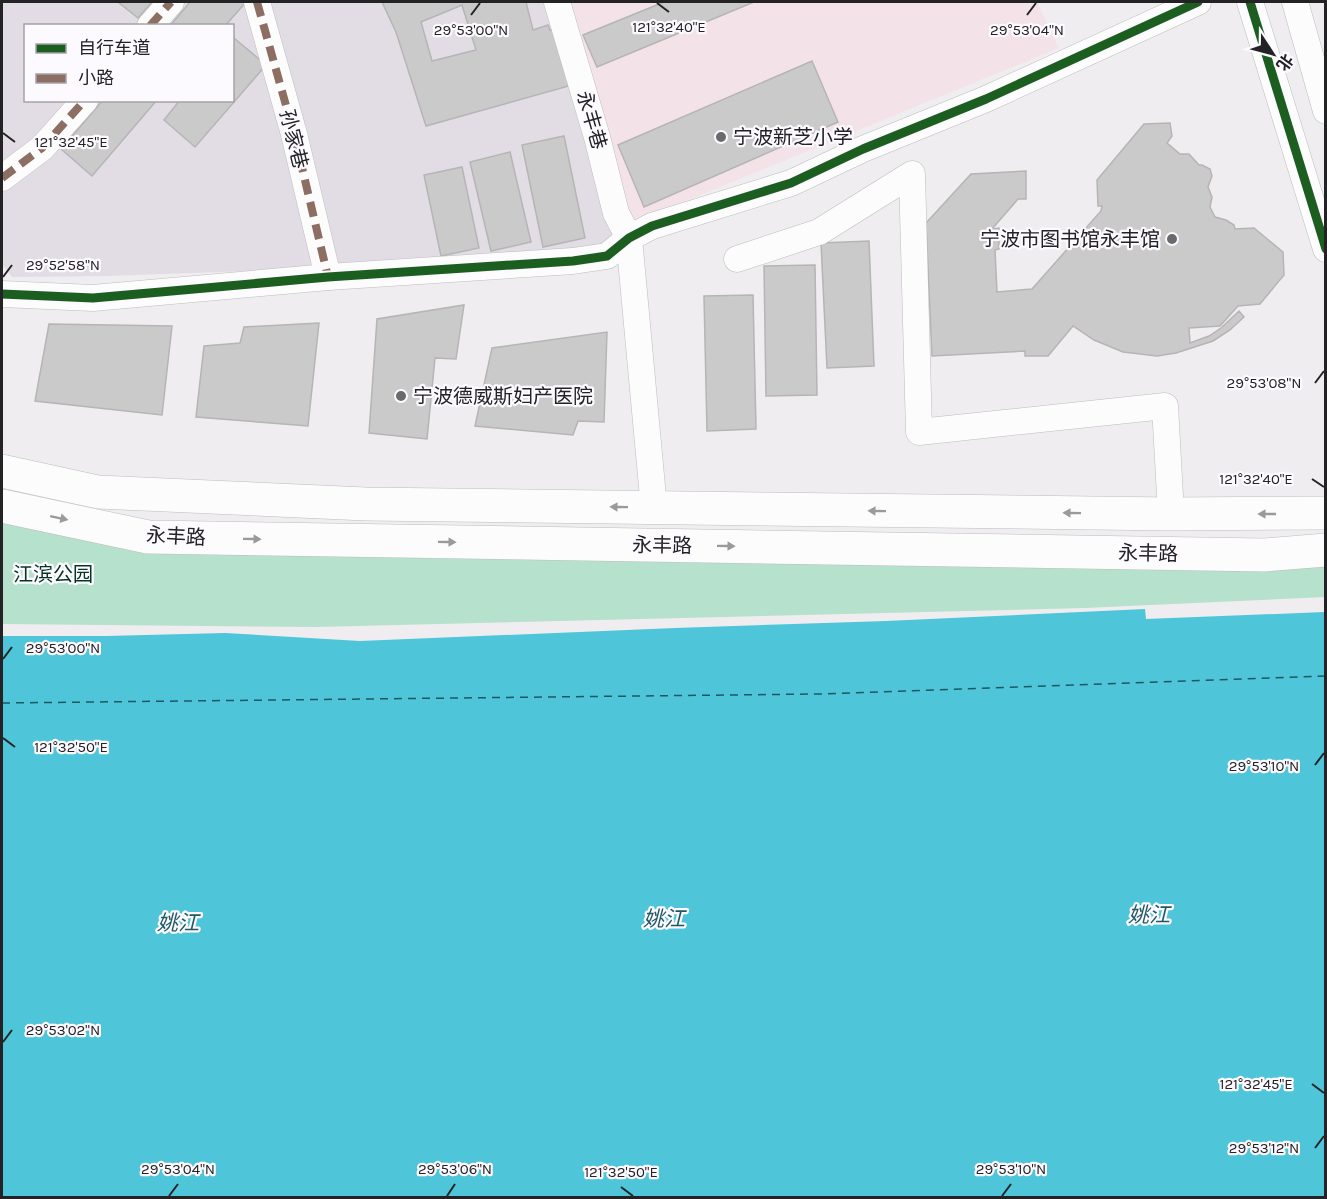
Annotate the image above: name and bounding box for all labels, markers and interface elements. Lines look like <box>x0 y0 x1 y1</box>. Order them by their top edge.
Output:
text: 121°32'40"E <box>632 18 706 36</box>
text: 29°53'00"N <box>434 21 508 39</box>
text: 29°53'04"N <box>990 21 1064 39</box>
legend <box>24 24 234 102</box>
north arrow <box>1243 24 1303 84</box>
text: 自行车道 <box>78 37 150 59</box>
text: 北 <box>1272 50 1297 75</box>
text: 小路 <box>78 67 114 89</box>
street label: 永丰巷 <box>572 88 611 152</box>
street label: 孙家巷 <box>275 107 312 171</box>
place label: 宁波新芝小学 <box>733 126 853 149</box>
marker: 宁波新芝小学 <box>714 130 728 144</box>
text: 121°32'45"E <box>34 133 108 151</box>
place label: 宁波市图书馆永丰馆 <box>980 228 1160 251</box>
marker: 宁波市图书馆永丰馆 <box>1165 232 1179 246</box>
text: 29°52'58"N <box>26 256 100 274</box>
text: 29°53'08"N <box>1227 374 1301 392</box>
place label: 宁波德威斯妇产医院 <box>413 385 593 408</box>
marker: 宁波德威斯妇产医院 <box>394 389 408 403</box>
text: 121°32'40"E <box>1219 470 1293 488</box>
one-way arrow <box>610 503 629 512</box>
one-way arrow <box>868 506 887 515</box>
one-way arrow <box>1063 508 1082 518</box>
one-way arrow <box>1258 509 1277 519</box>
one-way arrow <box>49 514 68 523</box>
street label: 永丰路 <box>145 523 207 550</box>
street label: 永丰路 <box>632 533 692 558</box>
one-way arrow <box>242 534 261 543</box>
one-way arrow <box>437 537 456 546</box>
one-way arrow <box>716 541 735 551</box>
street label: 永丰路 <box>1118 541 1178 566</box>
park label: 江滨公园 <box>13 563 93 586</box>
text: 29°53'00"N <box>26 639 100 657</box>
text: 121°32'50"E <box>34 738 108 756</box>
text: 29°53'10"N <box>1229 757 1299 775</box>
water label: 姚江 <box>1128 903 1172 927</box>
water label: 姚江 <box>643 907 687 931</box>
water label: 姚江 <box>157 911 201 935</box>
text: 29°53'02"N <box>26 1021 100 1039</box>
text: 121°32'45"E <box>1219 1075 1293 1093</box>
text: 29°53'12"N <box>1229 1139 1299 1157</box>
text: 29°53'04"N <box>141 1160 215 1178</box>
text: 29°53'06"N <box>418 1160 492 1178</box>
text: 29°53'10"N <box>976 1160 1046 1178</box>
text: 121°32'50"E <box>584 1163 658 1181</box>

